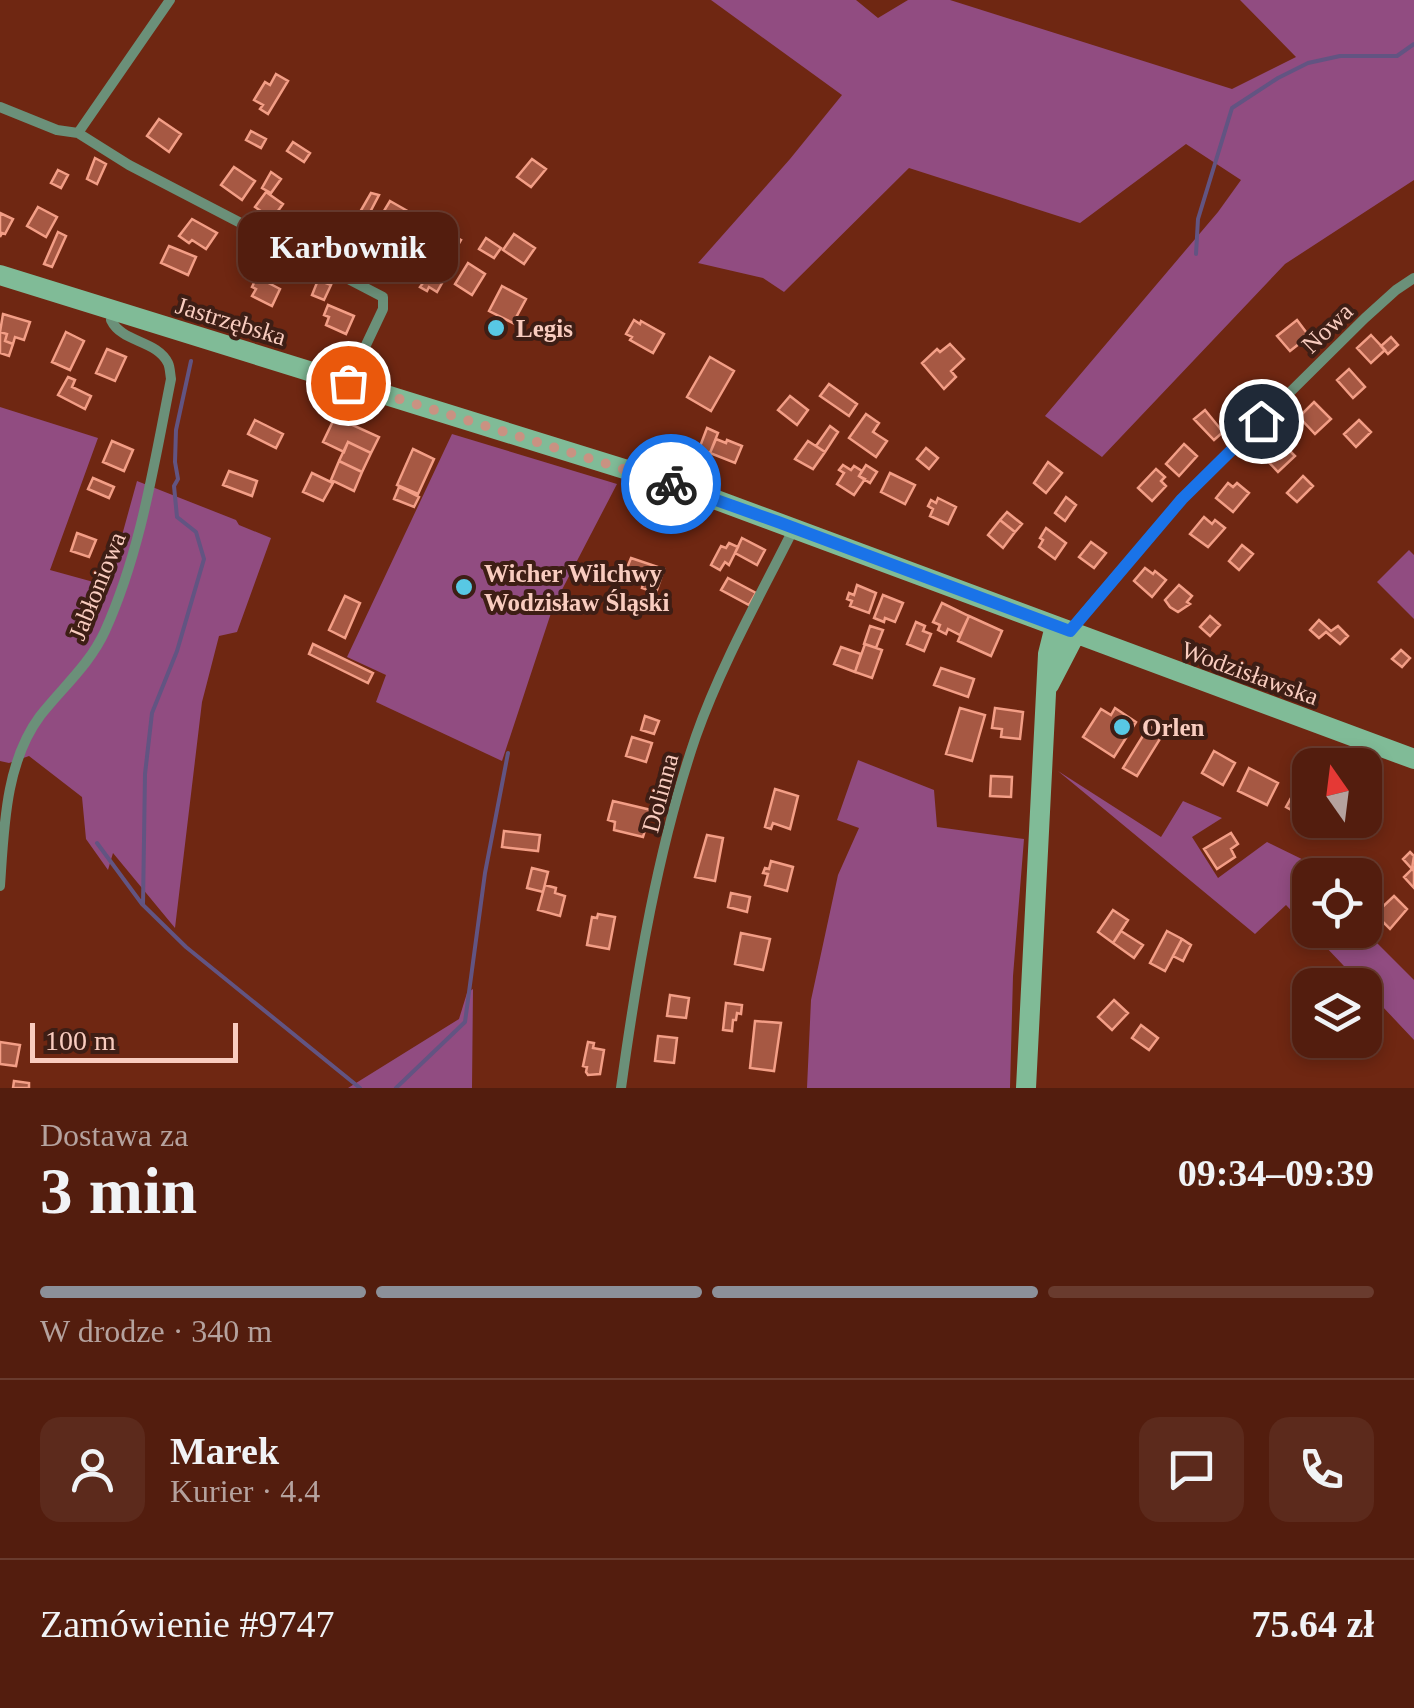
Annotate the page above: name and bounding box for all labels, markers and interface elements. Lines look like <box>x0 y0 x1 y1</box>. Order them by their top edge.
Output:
callout: Karbownik <box>238 213 458 283</box>
text: Karbownik <box>270 229 426 265</box>
street label: Jastrzębska <box>173 291 289 351</box>
street label: Nowa <box>1296 298 1358 358</box>
place label: Legis <box>516 315 573 342</box>
marker: Legis <box>485 317 507 339</box>
pin <box>306 341 391 426</box>
icon: bag <box>321 356 376 411</box>
pin <box>1219 379 1304 464</box>
icon: home <box>1234 394 1289 449</box>
courier <box>621 434 721 534</box>
icon: bike <box>644 457 699 512</box>
street label: Jabłoniowa <box>63 528 131 644</box>
place label: Wicher Wilchwy Wodzisław Śląski <box>484 560 670 616</box>
marker: Wicher Wilchwy Wodzisław Śląski <box>453 576 475 598</box>
street label: Wodzisławska <box>1178 636 1322 710</box>
place label: Orlen <box>1142 714 1205 741</box>
marker: Orlen <box>1111 716 1133 738</box>
north arrow <box>1292 748 1382 838</box>
map controls <box>1292 748 1382 1058</box>
street label: Dolinna <box>637 751 683 835</box>
button: locate <box>1292 858 1382 948</box>
button: layers <box>1292 968 1382 1058</box>
scale bar <box>30 1018 238 1062</box>
text: 100 m <box>45 1025 116 1056</box>
text: Dostawa za <box>40 1117 188 1153</box>
text: 09:34–09:39 <box>1178 1152 1374 1194</box>
text: 3 min <box>40 1155 197 1227</box>
text: W drodze · 340 m <box>40 1313 272 1349</box>
button: person <box>40 1417 145 1522</box>
button: chat <box>1139 1417 1244 1522</box>
button: phone <box>1269 1417 1374 1522</box>
text: Marek <box>170 1430 279 1472</box>
text: Kurier · 4.4 <box>170 1473 320 1509</box>
text: Zamówienie #9747 <box>40 1603 334 1645</box>
text: 75.64 zł <box>1252 1603 1374 1645</box>

